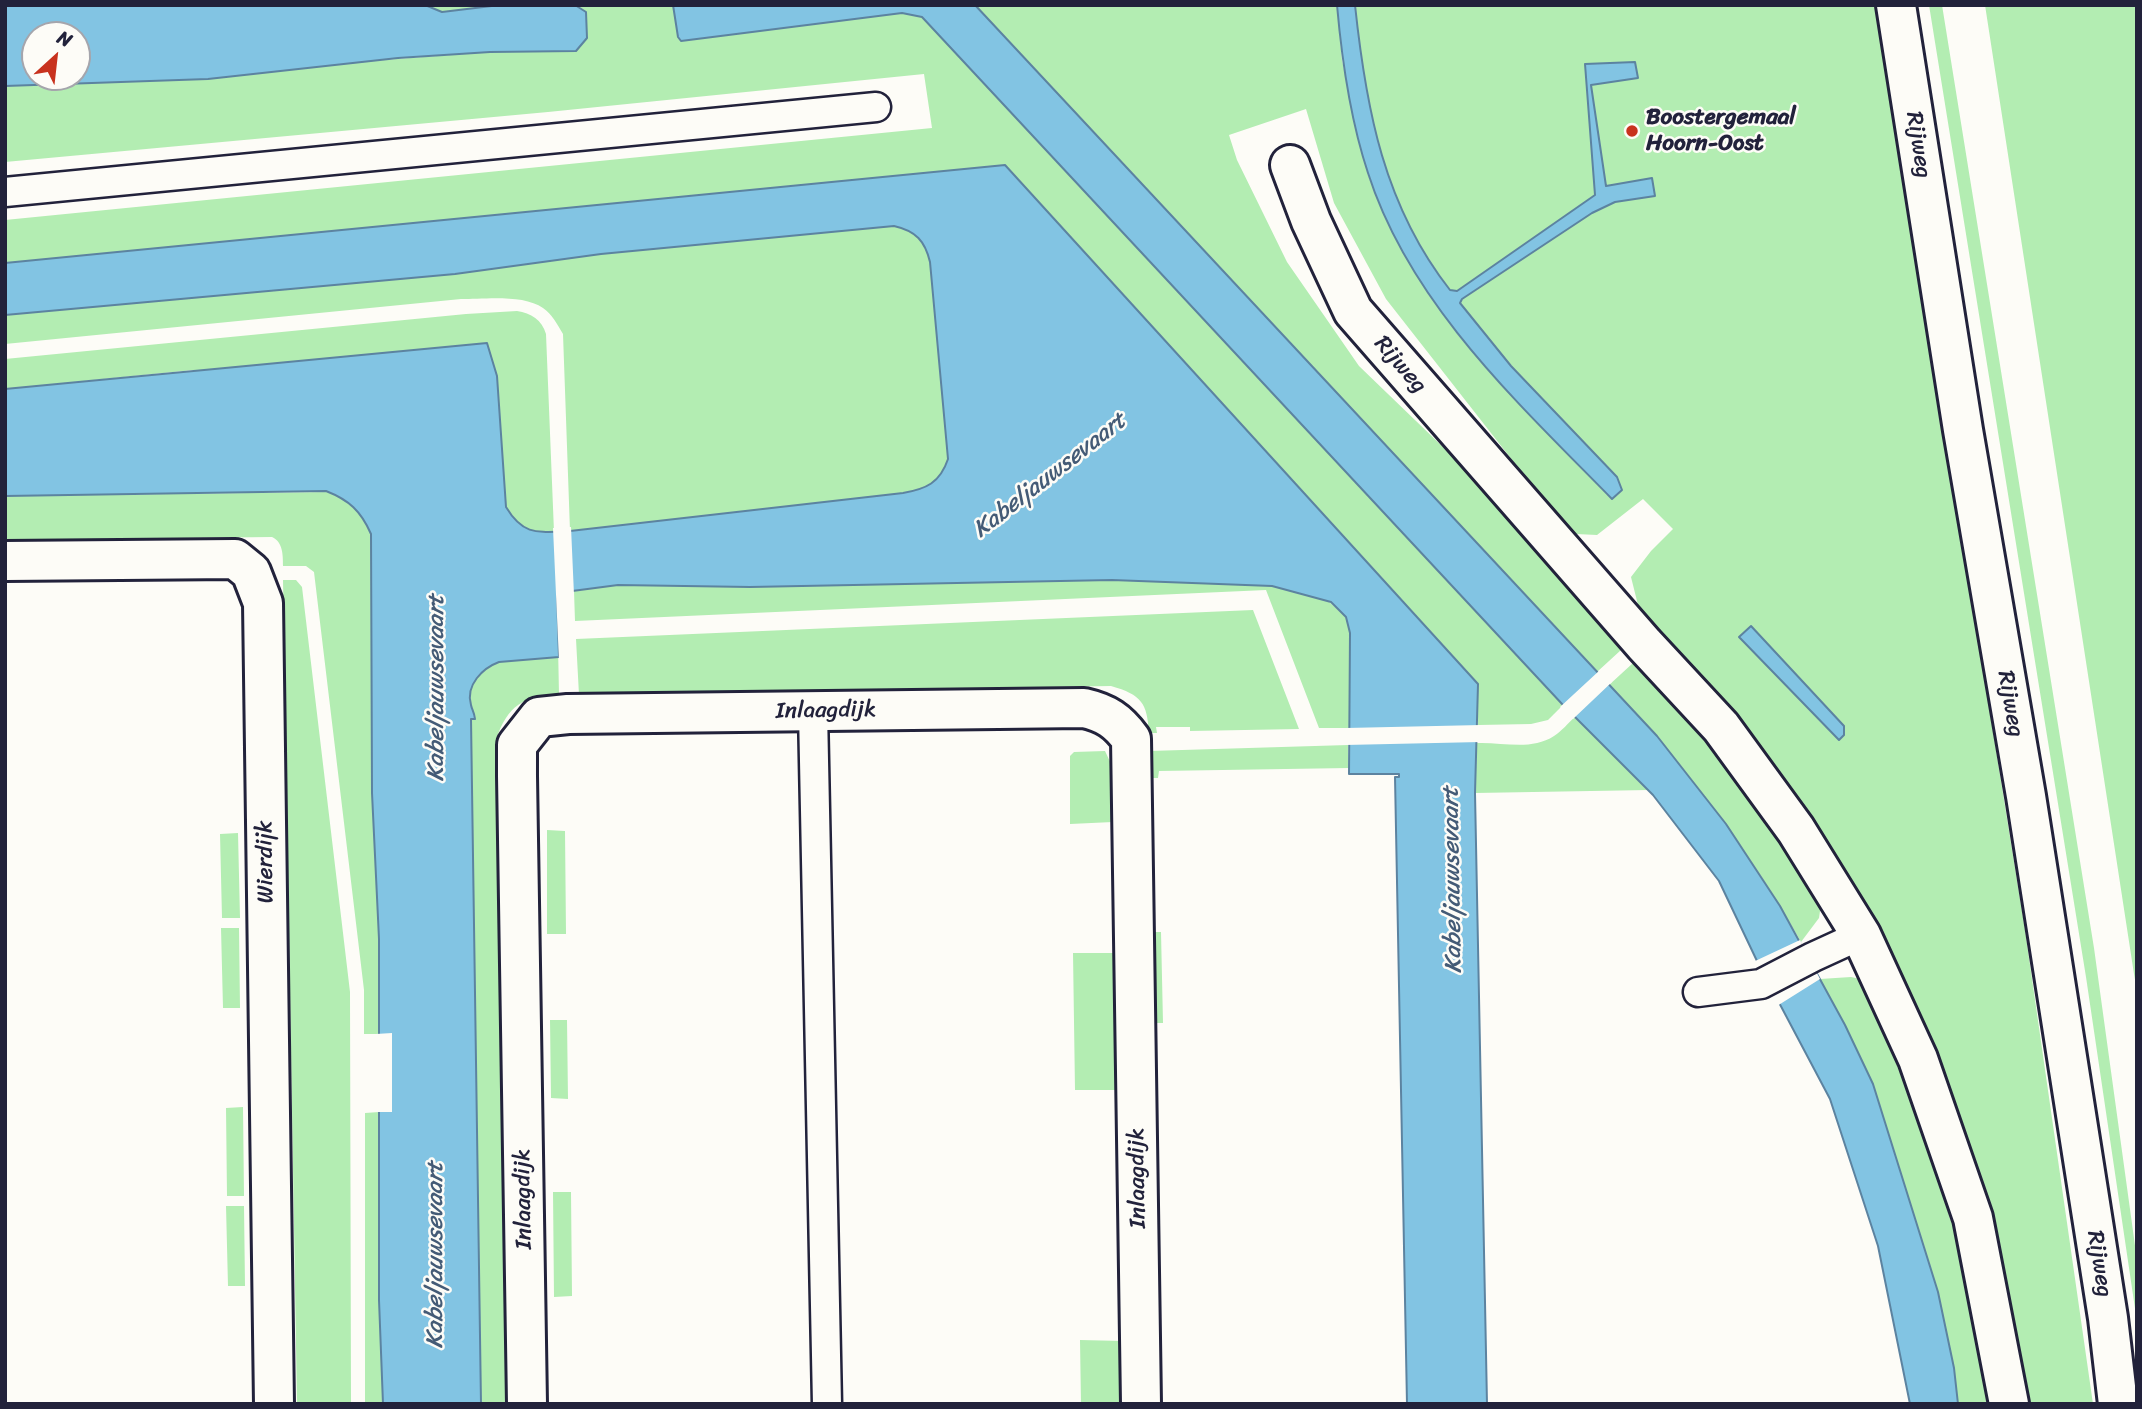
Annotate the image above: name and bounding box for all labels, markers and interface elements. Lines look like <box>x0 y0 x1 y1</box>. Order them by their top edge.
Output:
north arrow <box>21 21 91 91</box>
text: N <box>51 21 78 56</box>
place label: Boostergemaal Hoorn-Oost <box>1646 104 1796 158</box>
street label: Rijweg <box>1899 110 1937 180</box>
marker: Boostergemaal Hoorn-Oost <box>1624 123 1640 139</box>
street label: Rijweg <box>1368 331 1432 399</box>
water label: Kabeljauwsevaart <box>968 407 1132 545</box>
water label: Kabeljauwsevaart <box>423 595 451 781</box>
street label: Rijweg <box>1991 669 2029 739</box>
street label: Inlaagdijk <box>775 696 877 726</box>
water label: Kabeljauwsevaart <box>1437 787 1469 973</box>
street label: Wierdijk <box>251 820 281 904</box>
street label: Inlaagdijk <box>1123 1127 1153 1229</box>
street label: Inlaagdijk <box>509 1148 539 1250</box>
water label: Kabeljauwsevaart <box>422 1162 450 1348</box>
street label: Rijweg <box>2080 1229 2118 1299</box>

